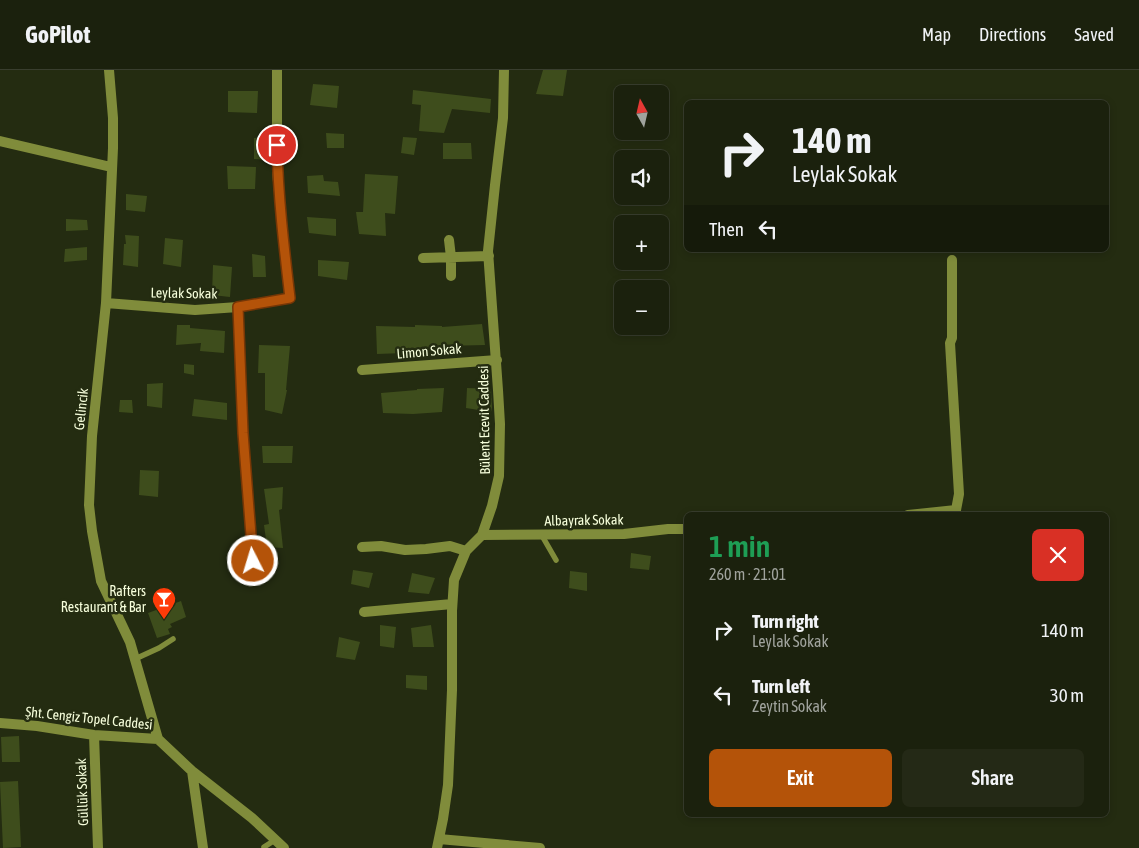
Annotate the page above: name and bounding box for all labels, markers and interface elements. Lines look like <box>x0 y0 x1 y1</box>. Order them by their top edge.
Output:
text: GoPilot <box>25 21 90 48</box>
text: Map <box>922 24 951 45</box>
text: Directions <box>979 24 1046 45</box>
text: Saved <box>1074 24 1114 45</box>
north arrow <box>614 85 669 140</box>
map controls <box>614 85 669 335</box>
icon: right <box>709 120 774 185</box>
text: 140 m <box>792 120 871 160</box>
pin <box>256 124 298 166</box>
icon: arrive <box>263 131 291 159</box>
button: sound <box>614 150 669 205</box>
text: Leylak Sokak <box>792 161 897 187</box>
button: + <box>614 215 669 270</box>
icon: left <box>754 215 782 243</box>
text: Then <box>709 218 744 240</box>
button: − <box>614 280 669 335</box>
street label: Leylak Sokak <box>150 284 218 302</box>
street label: Limon Sokak <box>396 340 462 362</box>
street label: Bülent Ecevit Caddesi <box>475 365 493 475</box>
street label: Gelincik <box>71 387 91 431</box>
street label: Albayrak Sokak <box>544 511 624 529</box>
text: 1 min <box>709 529 770 563</box>
button: close <box>1032 529 1084 581</box>
position arrow <box>226 534 278 586</box>
text: 260 m · 21:01 <box>709 565 786 583</box>
place label: Rafters Restaurant & Bar <box>61 583 147 615</box>
bar icon: Rafters Restaurant & Bar <box>151 586 177 620</box>
text: Turn right <box>752 610 819 632</box>
icon: right <box>709 616 737 644</box>
text: 140 m <box>1041 619 1084 641</box>
text: Leylak Sokak <box>752 632 829 650</box>
text: Turn left <box>752 675 810 697</box>
icon: left <box>709 681 737 709</box>
text: 30 m <box>1050 684 1084 706</box>
text: Zeytin Sokak <box>752 697 827 715</box>
street label: Şht. Cengiz Topel Caddesi <box>25 703 153 733</box>
button: Exit <box>709 749 892 807</box>
button: Share <box>902 749 1084 807</box>
street label: Güllük Sokak <box>73 758 91 826</box>

